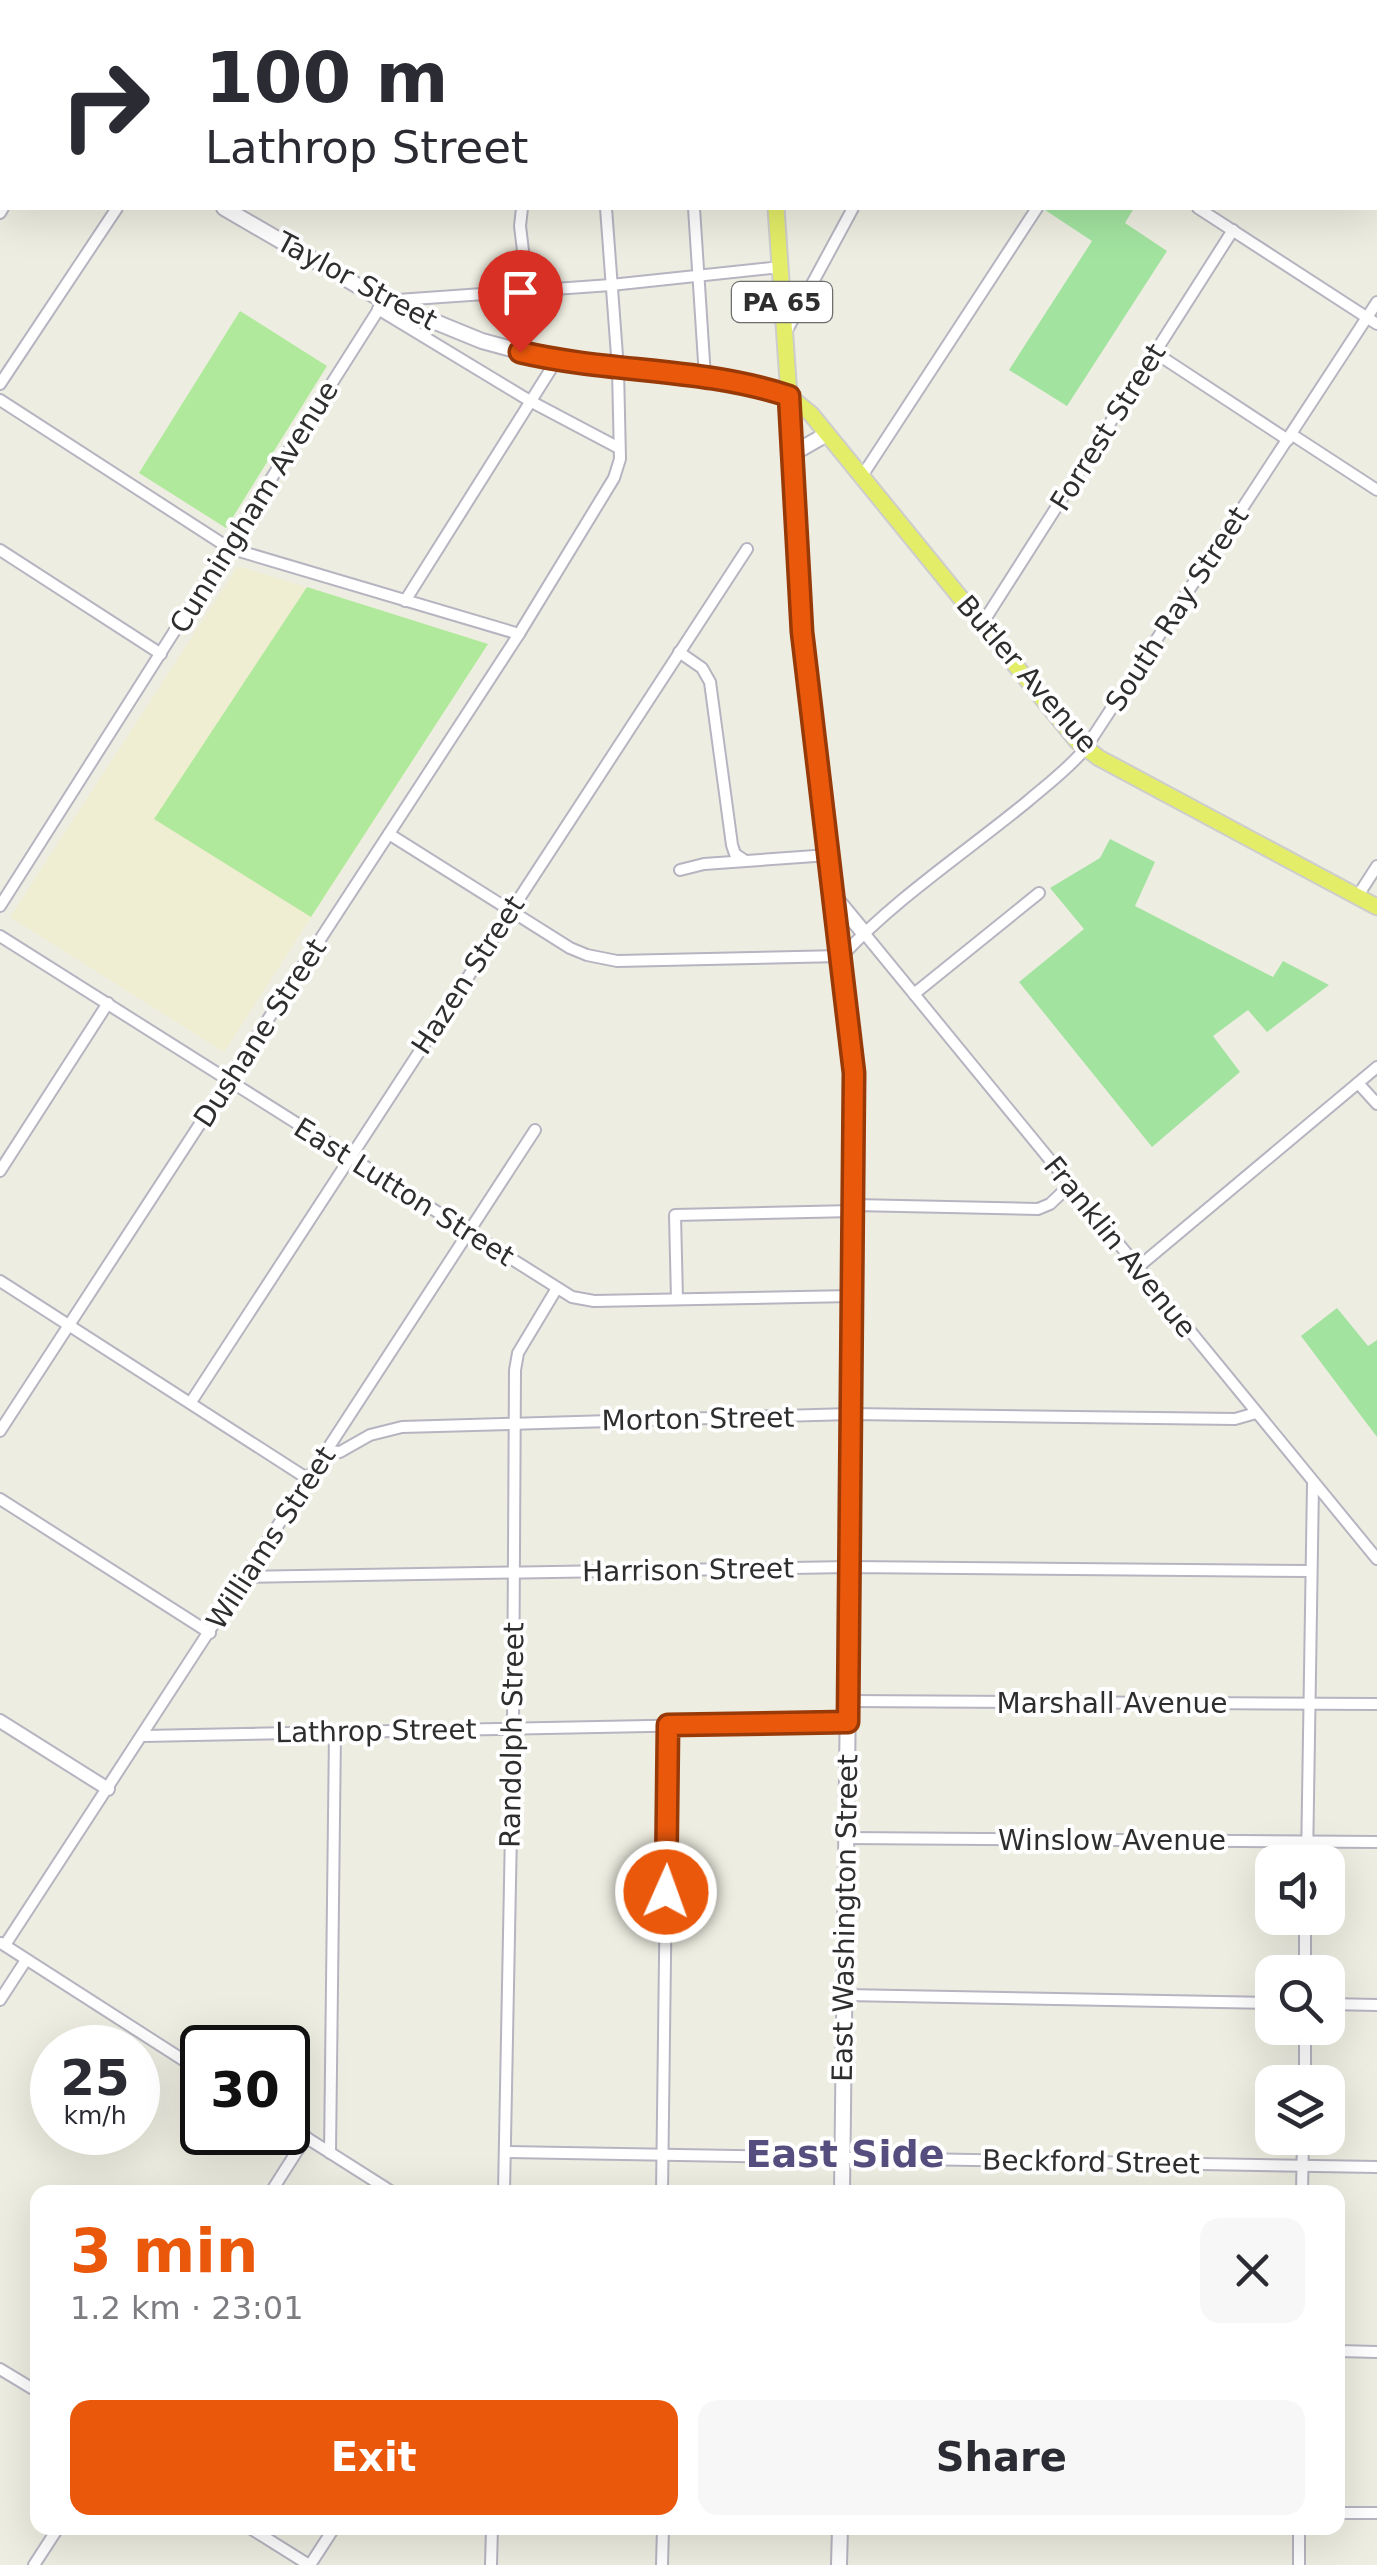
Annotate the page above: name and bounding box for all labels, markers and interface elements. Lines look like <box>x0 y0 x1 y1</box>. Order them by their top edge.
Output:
text: 100 m <box>205 37 448 119</box>
icon: right <box>40 40 170 170</box>
text: Lathrop Street <box>205 121 528 174</box>
street label: Taylor Street <box>270 225 443 337</box>
pin <box>478 250 563 353</box>
icon: arrive <box>493 265 548 320</box>
road number: PA 65 <box>732 282 832 322</box>
street label: Forrest Street <box>1043 337 1173 517</box>
street label: Cunningham Avenue <box>163 375 345 639</box>
street label: South Ray Street <box>1099 501 1255 717</box>
street label: Butler Avenue <box>950 589 1104 759</box>
street label: Hazen Street <box>405 890 531 1060</box>
street label: Dushane Street <box>187 933 333 1133</box>
street label: East Lutton Street <box>288 1111 520 1273</box>
street label: Franklin Avenue <box>1037 1150 1203 1344</box>
street label: Morton Street <box>601 1401 795 1437</box>
street label: Williams Street <box>200 1440 342 1636</box>
street label: Harrison Street <box>582 1552 794 1588</box>
street label: Randolph Street <box>494 1622 530 1848</box>
street label: Marshall Avenue <box>997 1687 1227 1720</box>
street label: Lathrop Street <box>275 1713 477 1749</box>
street label: East Washington Street <box>826 1754 864 2082</box>
street label: Winslow Avenue <box>998 1824 1226 1857</box>
position arrow <box>614 1840 718 1944</box>
map controls <box>1255 1845 1345 2155</box>
button: sound <box>1255 1845 1345 1935</box>
button: search <box>1255 1955 1345 2045</box>
speed limit sign: 30 <box>180 2025 310 2155</box>
text: 25 <box>60 2049 130 2107</box>
button: layers <box>1255 2065 1345 2155</box>
text: km/h <box>63 2101 127 2130</box>
district label: East Side <box>746 2132 944 2176</box>
street label: Beckford Street <box>982 2144 1200 2180</box>
text: 3 min <box>70 2216 258 2286</box>
button: close <box>1200 2218 1305 2323</box>
text: 1.2 km · 23:01 <box>70 2289 304 2327</box>
button: Exit <box>70 2400 678 2515</box>
button: Share <box>698 2400 1305 2515</box>

